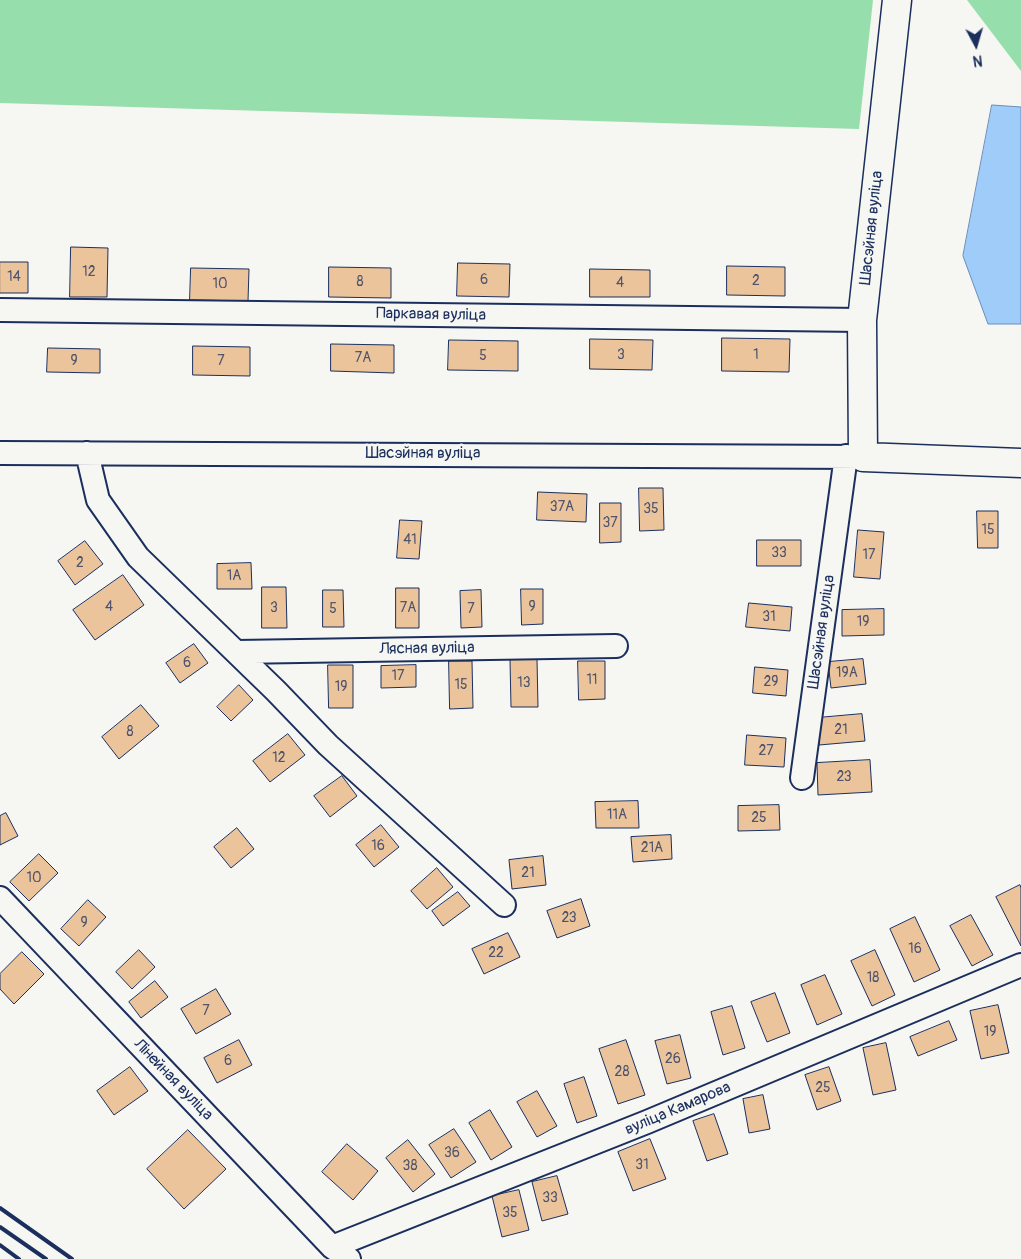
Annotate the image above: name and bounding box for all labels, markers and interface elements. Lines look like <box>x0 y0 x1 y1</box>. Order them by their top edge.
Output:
north arrow <box>951 20 1001 70</box>
text: N <box>972 51 983 69</box>
street label: Шасэйная вуліца <box>856 170 888 286</box>
house number: 12 <box>82 264 96 280</box>
house number: 14 <box>7 269 21 285</box>
house number: 6 <box>480 272 488 288</box>
house number: 2 <box>752 273 760 289</box>
house number: 8 <box>356 274 364 290</box>
house number: 4 <box>616 275 624 291</box>
house number: 10 <box>212 276 228 292</box>
street label: Паркавая вуліца <box>376 304 486 326</box>
house number: 3 <box>617 347 625 363</box>
house number: 1 <box>753 347 759 363</box>
house number: 5 <box>479 348 487 364</box>
house number: 7А <box>355 350 371 366</box>
house number: 9 <box>70 353 78 369</box>
house number: 7 <box>217 353 225 369</box>
street label: Шасэйная вуліца <box>366 444 480 464</box>
house number: 37А <box>550 499 574 515</box>
house number: 35 <box>643 501 659 517</box>
house number: 37 <box>602 515 618 531</box>
house number: 15 <box>981 522 995 538</box>
house number: 41 <box>403 532 417 548</box>
house number: 33 <box>771 545 787 561</box>
house number: 17 <box>863 547 875 563</box>
house number: 2 <box>76 555 84 571</box>
house number: 1А <box>227 568 241 584</box>
street label: Шасэйная вуліца <box>805 574 839 690</box>
house number: 4 <box>105 599 113 615</box>
house number: 9 <box>528 599 536 615</box>
house number: 3 <box>270 600 278 616</box>
house number: 7А <box>400 600 416 616</box>
house number: 5 <box>329 601 337 617</box>
house number: 7 <box>467 601 475 617</box>
house number: 31 <box>762 609 776 625</box>
house number: 19 <box>857 614 869 630</box>
street label: Лясная вуліца <box>379 639 475 659</box>
house number: 6 <box>183 655 191 671</box>
house number: 19А <box>836 665 858 681</box>
house number: 17 <box>392 668 404 684</box>
house number: 11 <box>587 672 597 688</box>
house number: 29 <box>763 674 779 690</box>
house number: 13 <box>517 675 531 691</box>
house number: 15 <box>454 677 468 693</box>
house number: 19 <box>335 679 347 695</box>
house number: 21 <box>834 722 848 738</box>
house number: 8 <box>126 724 134 740</box>
house number: 27 <box>758 743 774 759</box>
house number: 12 <box>272 750 286 766</box>
house number: 23 <box>836 769 852 785</box>
house number: 11А <box>607 807 627 823</box>
house number: 25 <box>751 810 767 826</box>
house number: 16 <box>371 838 385 854</box>
house number: 21А <box>641 840 663 856</box>
house number: 21 <box>521 865 535 881</box>
house number: 10 <box>26 870 42 886</box>
house number: 23 <box>561 910 577 926</box>
house number: 9 <box>80 915 88 931</box>
house number: 16 <box>908 941 922 957</box>
house number: 22 <box>488 945 504 961</box>
house number: 18 <box>867 970 879 986</box>
house number: 7 <box>202 1003 210 1019</box>
house number: 19 <box>984 1024 996 1040</box>
street label: Лінейная вуліца <box>129 1035 217 1125</box>
house number: 26 <box>665 1051 681 1067</box>
house number: 6 <box>224 1053 232 1069</box>
house number: 28 <box>615 1064 629 1080</box>
street label: вуліца Камарова <box>622 1078 734 1140</box>
house number: 25 <box>815 1080 831 1096</box>
house number: 36 <box>444 1145 460 1161</box>
house number: 31 <box>635 1157 649 1173</box>
house number: 38 <box>403 1158 417 1174</box>
house number: 33 <box>542 1190 558 1206</box>
house number: 35 <box>502 1205 518 1221</box>

